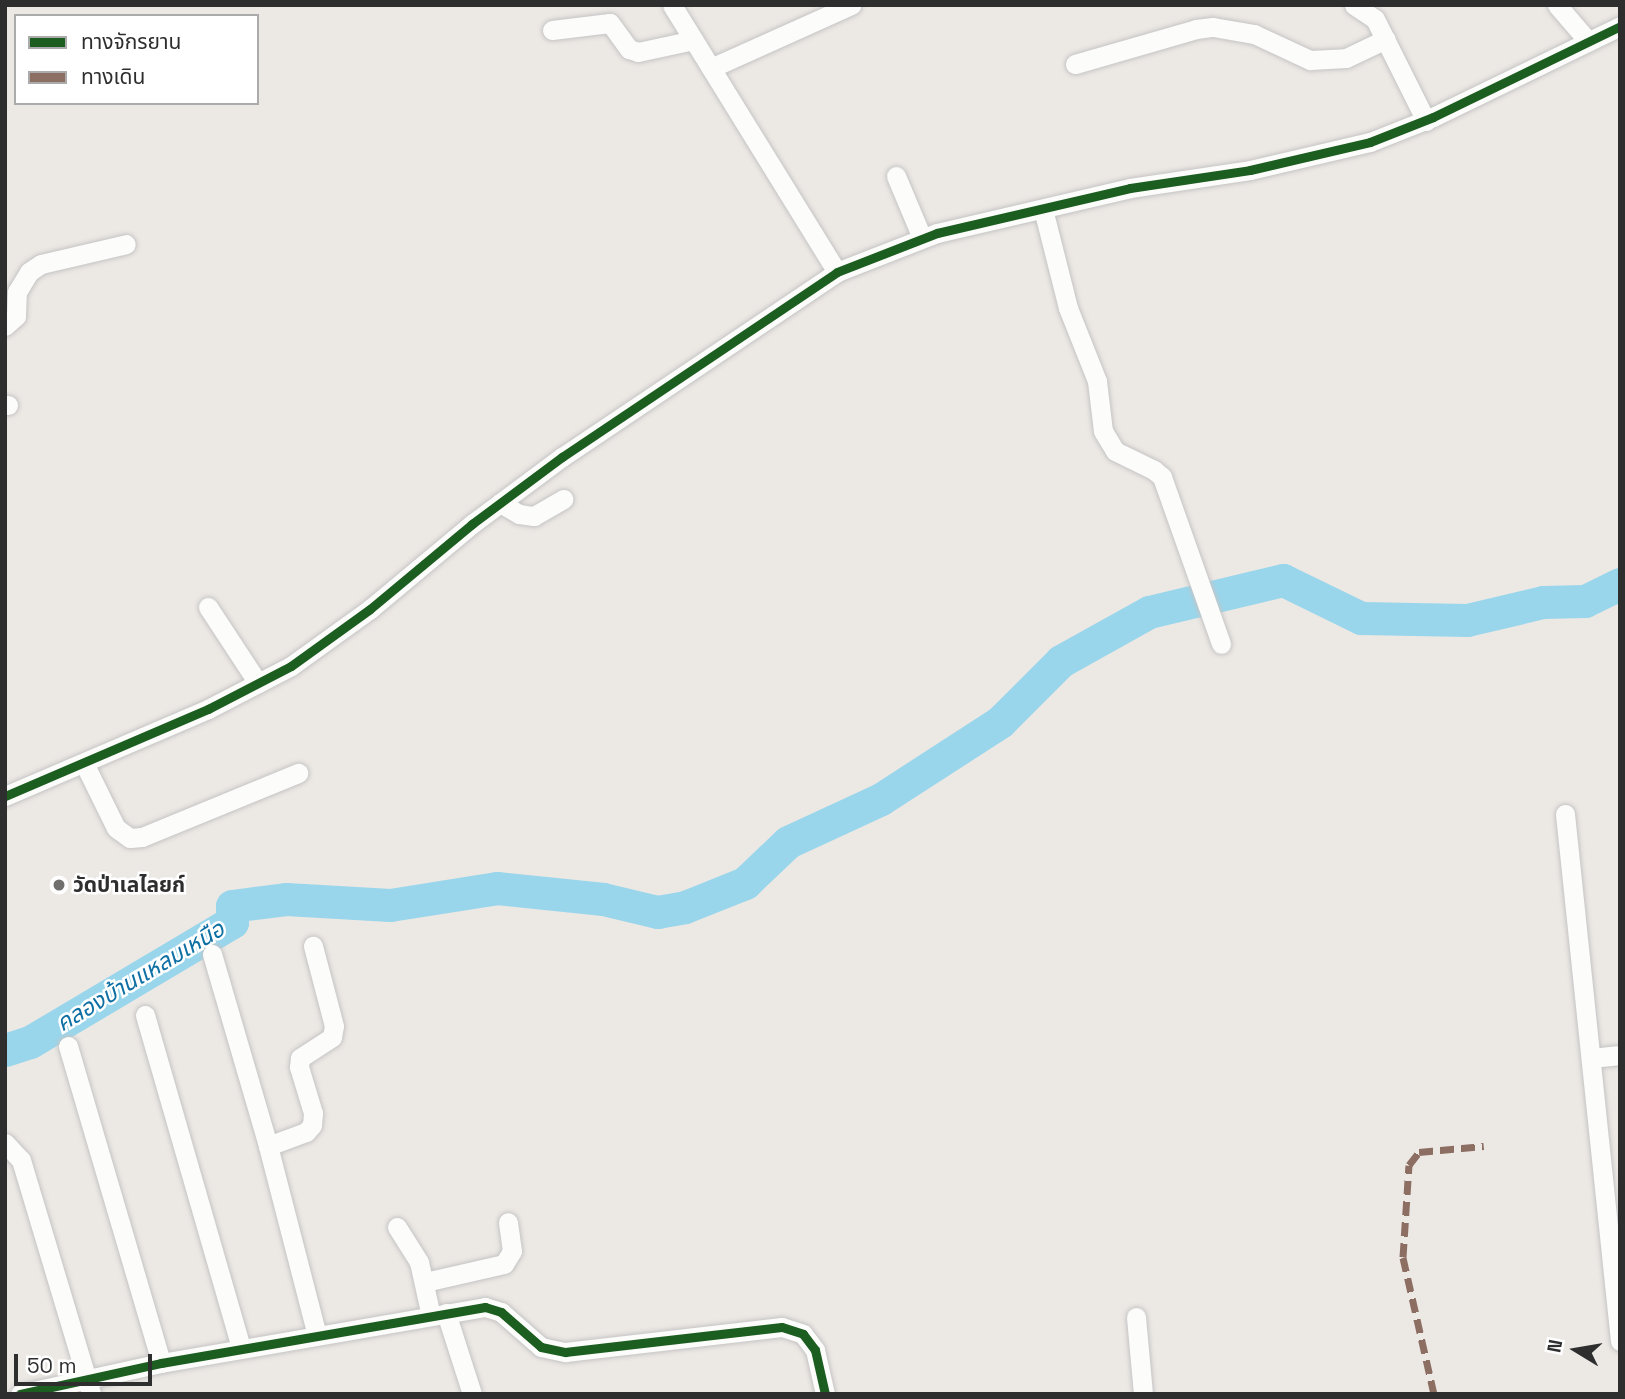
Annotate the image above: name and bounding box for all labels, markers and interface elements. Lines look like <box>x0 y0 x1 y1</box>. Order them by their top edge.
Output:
legend <box>14 14 259 105</box>
text: ทางจักรยาน <box>81 28 182 55</box>
text: ทางเดิน <box>81 63 145 90</box>
place label: วัดป่าเลไลยก์ <box>73 872 185 898</box>
marker: วัดป่าเลไลยก์ <box>51 877 67 893</box>
water label: คลองบ้านแหลมเหนือ <box>51 915 229 1037</box>
north arrow <box>1541 1315 1611 1385</box>
text: N <box>1541 1337 1568 1355</box>
scale bar <box>18 1340 156 1384</box>
text: 50 m <box>27 1352 77 1379</box>

